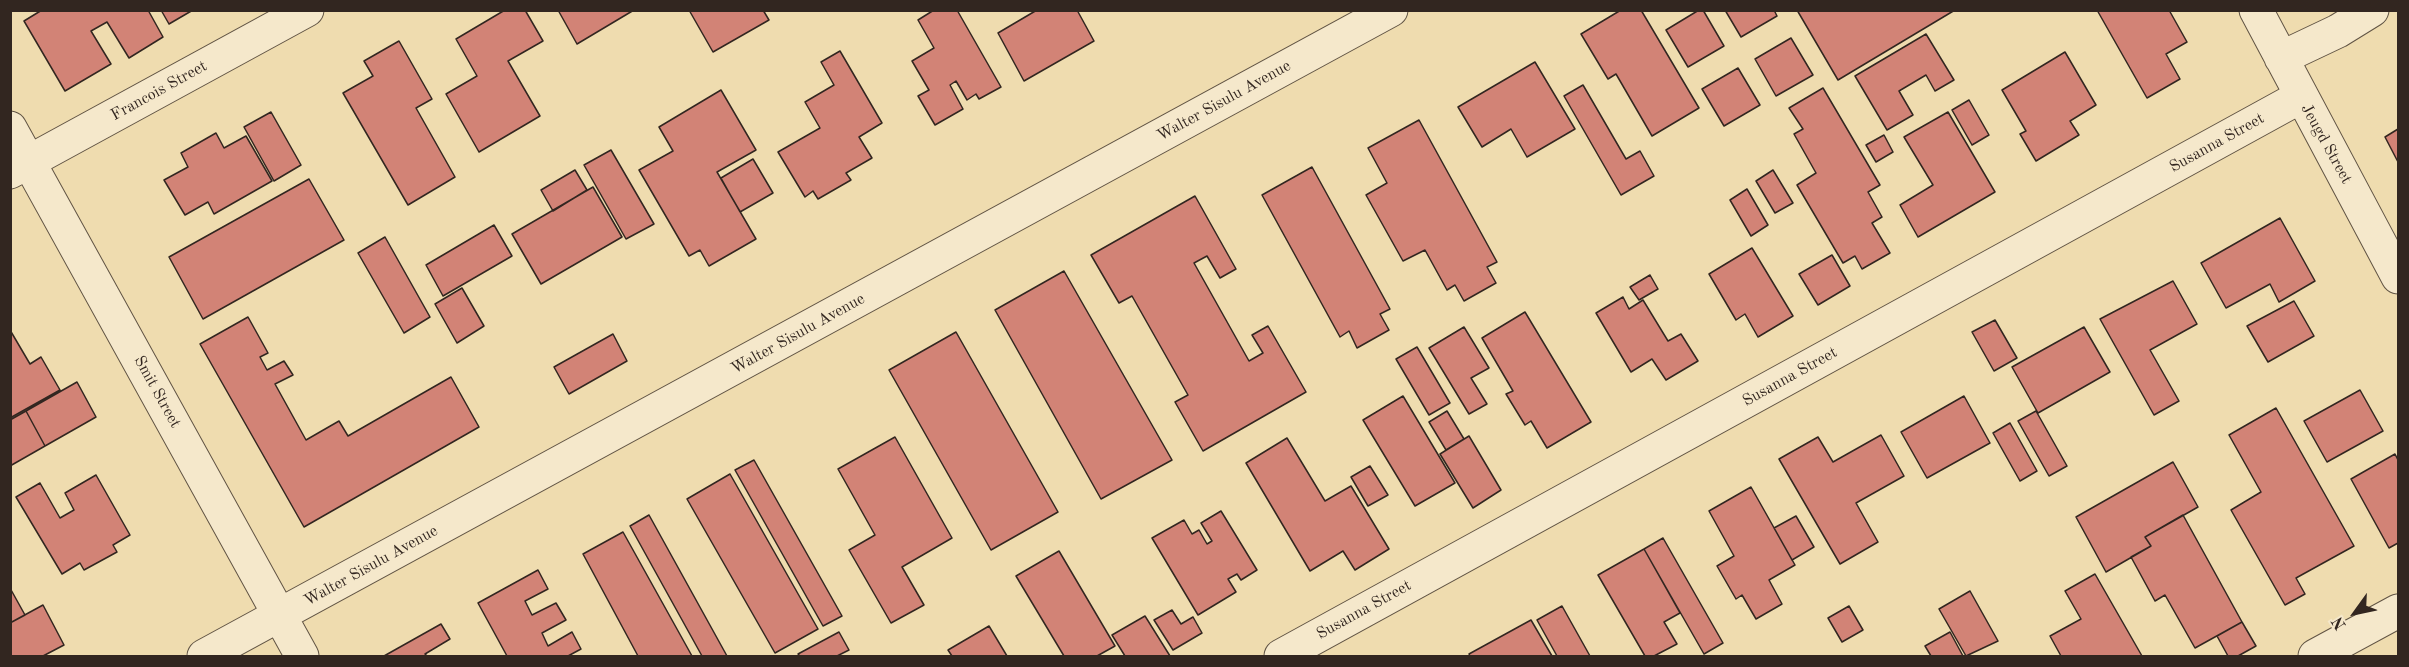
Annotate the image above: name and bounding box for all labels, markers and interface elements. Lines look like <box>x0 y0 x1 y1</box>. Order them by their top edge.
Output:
street label: Walter Sisulu Avenue <box>1154 56 1294 146</box>
street label: Francois Street <box>108 57 210 125</box>
street label: Jeugd Street <box>2296 101 2356 187</box>
street label: Susanna Street <box>2166 109 2268 177</box>
street label: Walter Sisulu Avenue <box>728 289 868 379</box>
street label: Susanna Street <box>1739 343 1841 411</box>
street label: Smit Street <box>129 353 185 431</box>
street label: Walter Sisulu Avenue <box>301 521 441 611</box>
street label: Susanna Street <box>1313 576 1415 644</box>
north arrow <box>2325 583 2385 643</box>
text: N <box>2330 613 2350 632</box>

